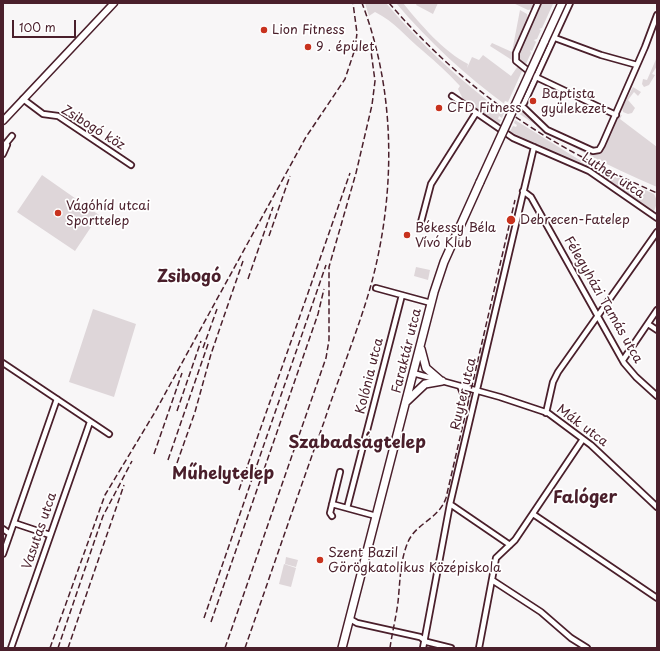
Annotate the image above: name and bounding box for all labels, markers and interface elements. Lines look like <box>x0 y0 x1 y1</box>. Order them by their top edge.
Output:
scale bar <box>14 12 78 38</box>
text: 100 m <box>19 18 56 36</box>
place label: Lion Fitness <box>272 22 345 38</box>
marker: Lion Fitness <box>259 25 269 35</box>
place label: 9 . épület <box>316 39 375 55</box>
marker: 9 . épület <box>303 42 313 52</box>
place label: Baptista gyülekezet <box>541 86 606 117</box>
marker: Baptista gyülekezet <box>528 96 538 106</box>
place label: CFD Fitness <box>447 100 521 116</box>
street label: Zsibogó köz <box>58 102 128 154</box>
marker: CFD Fitness <box>434 103 444 113</box>
street label: Luther utca <box>579 150 647 202</box>
place label: Vágóhíd utcai Sporttelep <box>66 198 150 229</box>
marker: Vágóhíd utcai Sporttelep <box>53 208 63 218</box>
place label: Debrecen-Fatelep <box>520 212 630 228</box>
marker: Debrecen-Fatelep <box>505 214 517 226</box>
place label: Békessy Béla Vívó Klub <box>415 220 496 251</box>
marker: Békessy Béla Vívó Klub <box>402 230 412 240</box>
street label: Félegyházi Tamás utca <box>560 234 646 366</box>
district label: Zsibogó <box>157 267 221 287</box>
street label: Faraktár utca <box>389 307 425 395</box>
street label: Kolónia utca <box>353 336 387 416</box>
street label: Ruyter utca <box>448 356 480 432</box>
street label: Mák utca <box>553 402 611 450</box>
district label: Szabadságtelep <box>288 433 426 453</box>
district label: Műhelytelep <box>172 464 274 484</box>
district label: Falóger <box>553 488 617 508</box>
street label: Vasutas utca <box>20 491 60 571</box>
place label: Szent Bazil Görögkatolikus Középiskola <box>328 545 501 576</box>
marker: Szent Bazil Görögkatolikus Középiskola <box>315 555 325 565</box>

